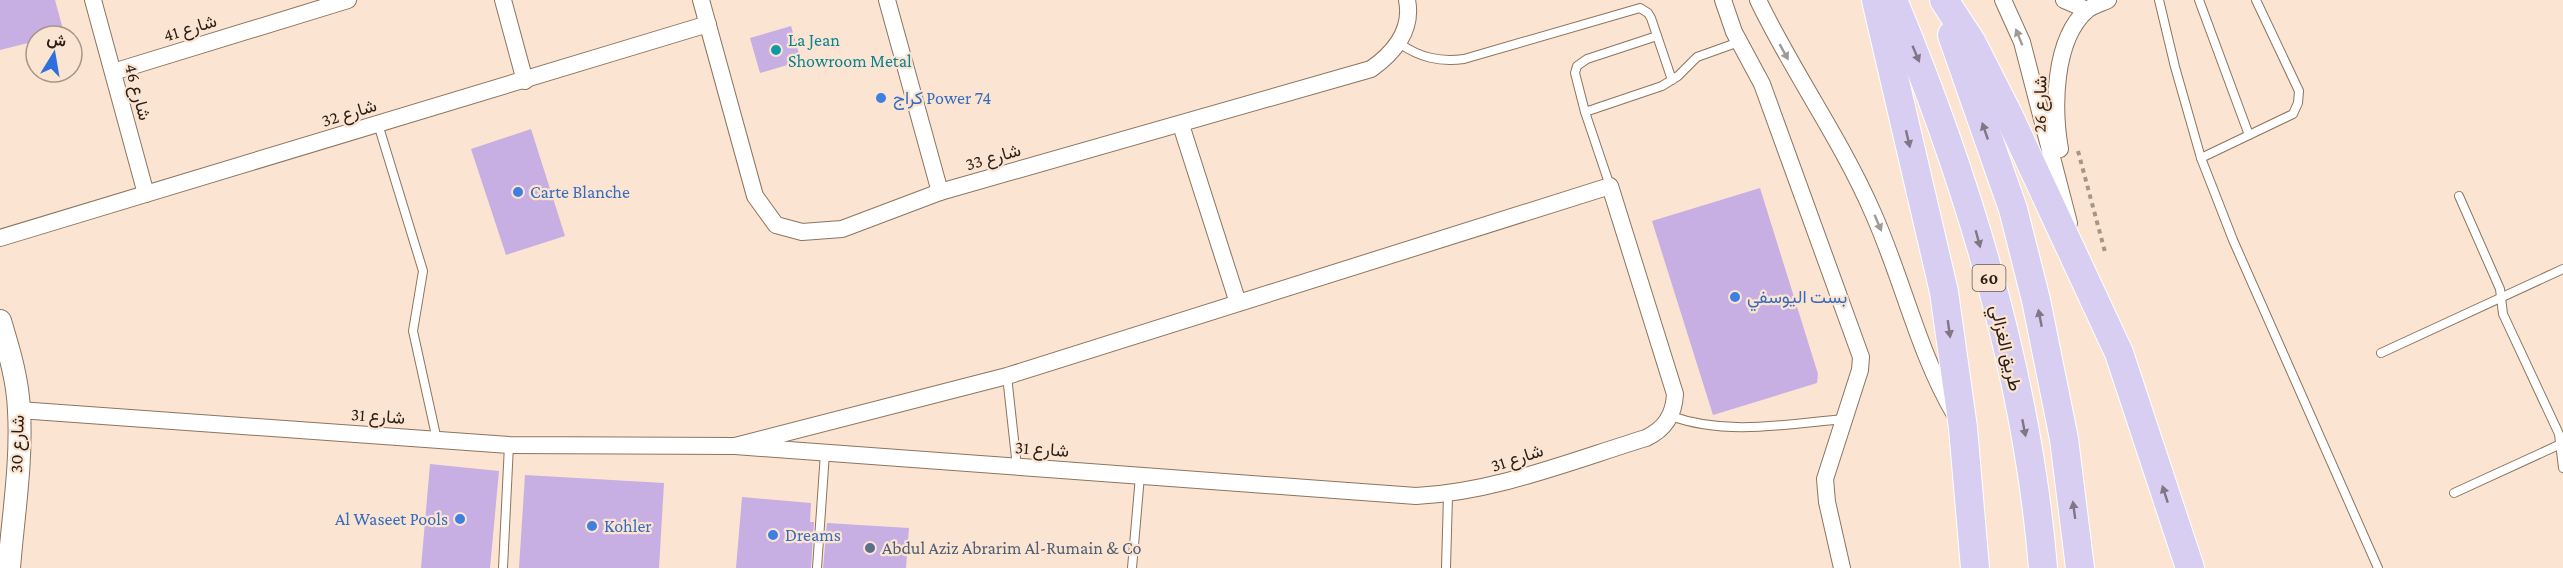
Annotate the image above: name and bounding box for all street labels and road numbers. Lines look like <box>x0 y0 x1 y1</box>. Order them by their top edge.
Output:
street label: شارع 41 <box>161 10 220 47</box>
street label: شارع 46 <box>119 61 155 123</box>
street label: شارع 26 <box>2030 75 2052 133</box>
street label: 32 شارع <box>319 95 380 133</box>
street label: شارع 33 <box>963 140 1024 176</box>
road number: 60 <box>1972 265 2006 291</box>
street label: طريق الغزالي <box>1981 303 2026 394</box>
street label: شارع 31 <box>350 404 406 430</box>
street label: شارع 30 <box>6 415 30 474</box>
street label: شارع 31 <box>1014 437 1070 463</box>
street label: شارع 31 <box>1488 440 1546 478</box>

